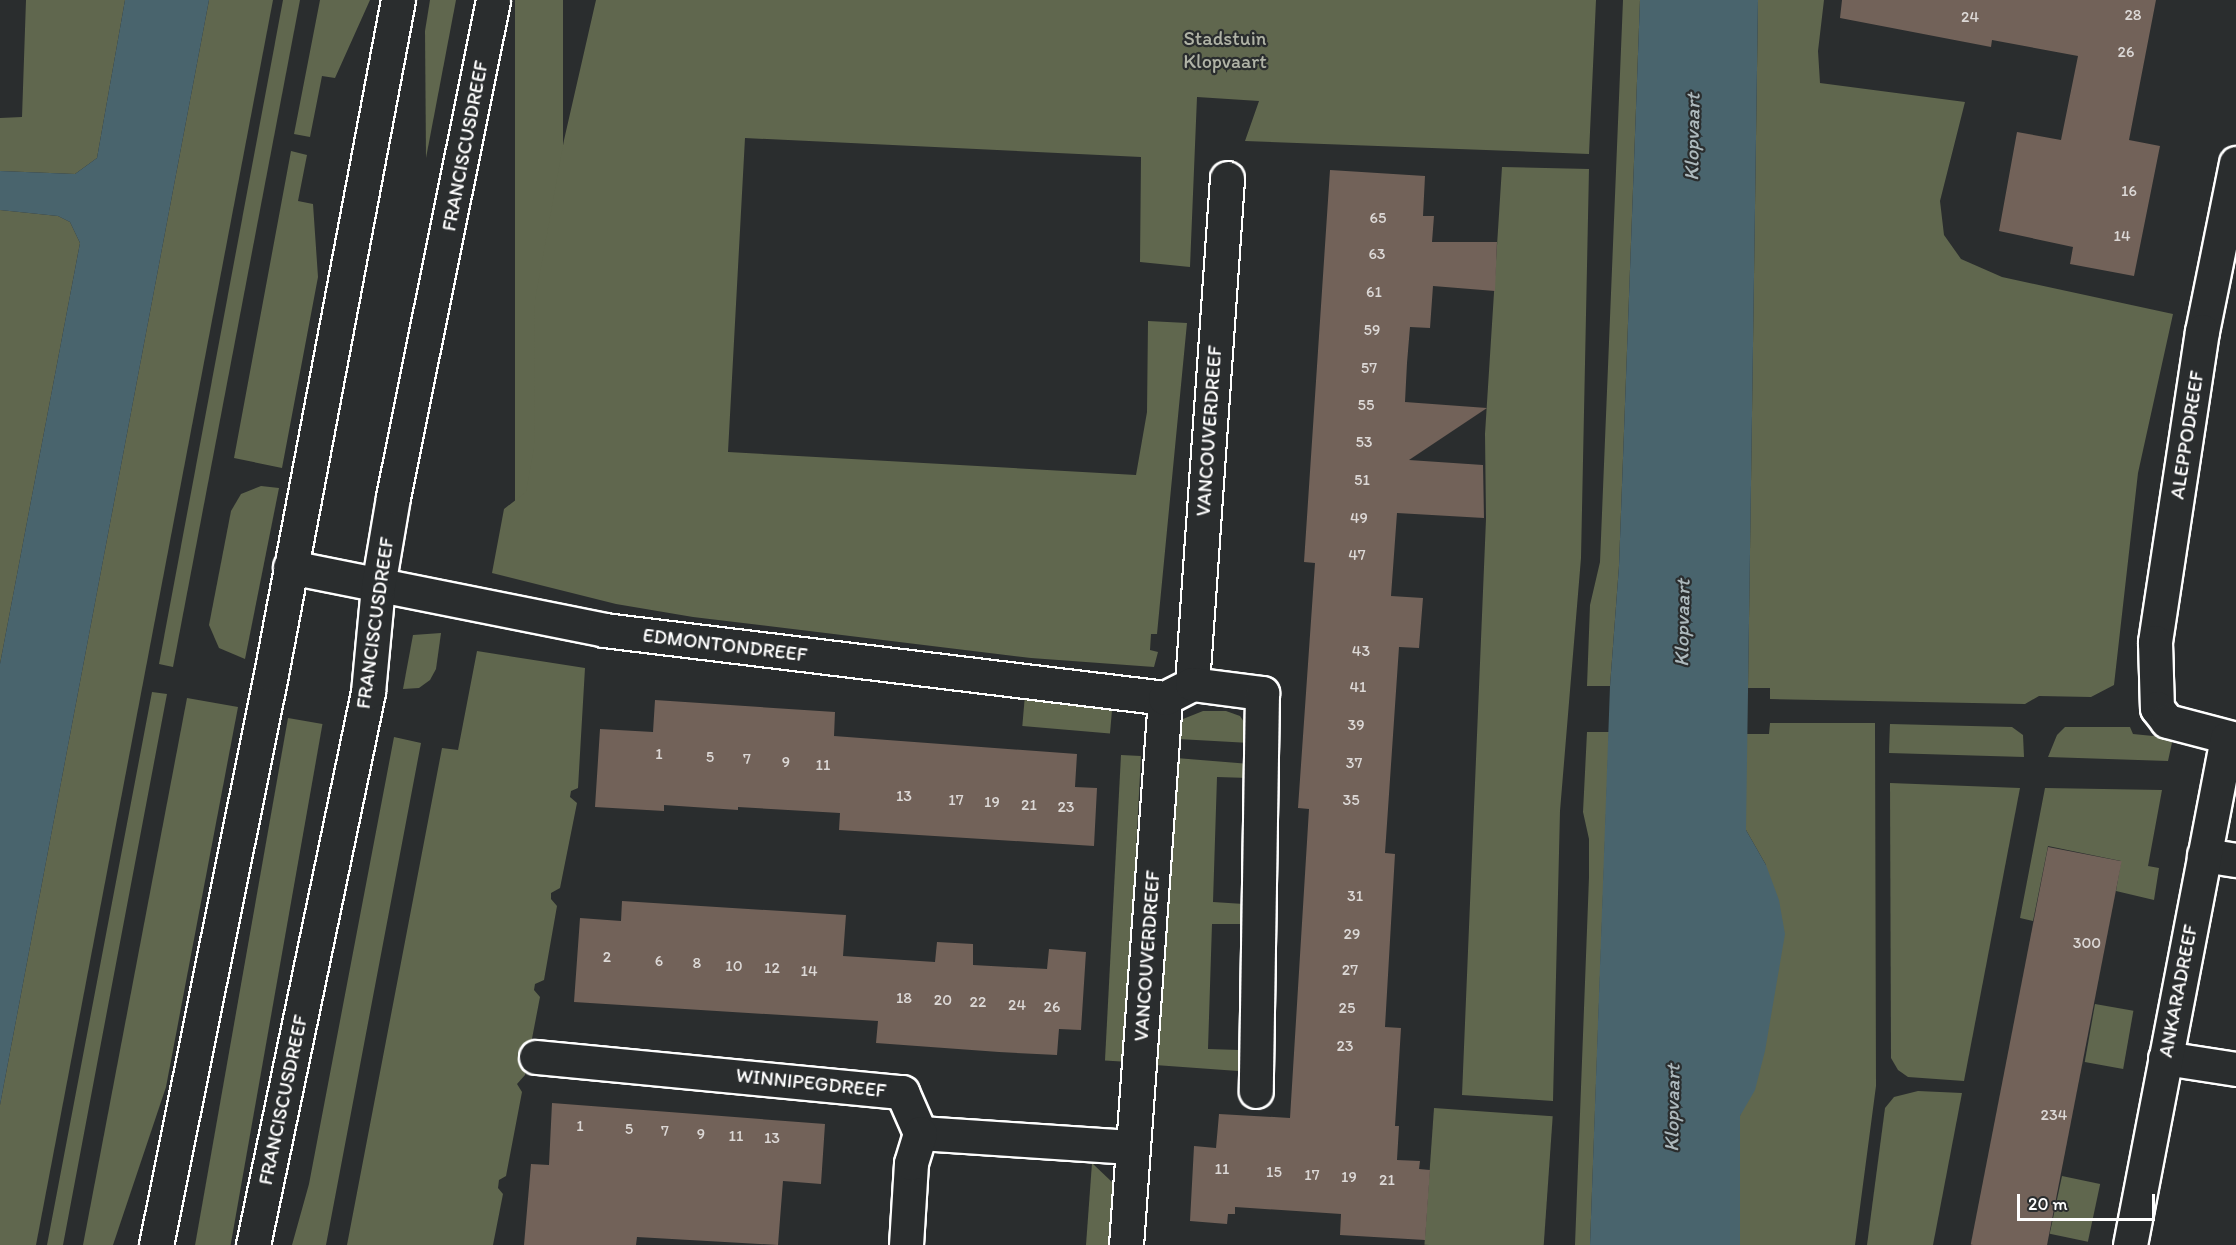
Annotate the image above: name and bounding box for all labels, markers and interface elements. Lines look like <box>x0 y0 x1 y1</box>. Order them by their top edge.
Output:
house number: 28 <box>2124 5 2142 25</box>
house number: 24 <box>1961 7 1979 27</box>
park label: Stadstuin Klopvaart <box>1183 26 1267 73</box>
house number: 26 <box>2118 42 2134 62</box>
street label: FRANCISCUSDREEF <box>437 59 493 233</box>
water label: Klopvaart <box>1679 93 1705 181</box>
house number: 16 <box>2121 181 2137 201</box>
house number: 65 <box>1370 208 1386 228</box>
house number: 14 <box>2113 226 2131 246</box>
house number: 63 <box>1368 244 1386 264</box>
house number: 61 <box>1366 282 1382 302</box>
house number: 59 <box>1364 320 1380 340</box>
street label: VANCOUVERDREEF <box>1191 345 1227 517</box>
house number: 57 <box>1361 358 1377 378</box>
street label: ALEPPODREEF <box>2165 369 2209 501</box>
house number: 55 <box>1358 395 1374 415</box>
house number: 53 <box>1355 432 1373 452</box>
house number: 51 <box>1354 470 1370 490</box>
house number: 49 <box>1350 508 1368 528</box>
street label: FRANCISCUSDREEF <box>351 536 399 710</box>
house number: 47 <box>1348 545 1366 565</box>
water label: Klopvaart <box>1669 579 1695 667</box>
street label: EDMONTONDREEF <box>641 623 809 667</box>
house number: 43 <box>1352 641 1370 661</box>
house number: 41 <box>1349 677 1367 697</box>
house number: 39 <box>1347 715 1365 735</box>
house number: 1 <box>655 744 663 764</box>
house number: 5 <box>706 747 714 767</box>
house number: 7 <box>743 749 751 769</box>
house number: 9 <box>782 752 790 772</box>
house number: 37 <box>1346 753 1362 773</box>
house number: 11 <box>816 755 830 775</box>
house number: 13 <box>896 786 912 806</box>
house number: 17 <box>948 790 964 810</box>
house number: 35 <box>1342 790 1360 810</box>
house number: 19 <box>984 792 1000 812</box>
house number: 21 <box>1021 795 1037 815</box>
house number: 23 <box>1057 797 1075 817</box>
street label: VANCOUVERDREEF <box>1129 870 1165 1042</box>
house number: 31 <box>1347 886 1363 906</box>
street label: ANKARADREEF <box>2153 923 2203 1059</box>
house number: 29 <box>1344 924 1360 944</box>
house number: 300 <box>2073 933 2101 953</box>
house number: 2 <box>603 947 611 967</box>
house number: 6 <box>655 951 663 971</box>
house number: 8 <box>693 953 701 973</box>
house number: 10 <box>725 956 743 976</box>
house number: 12 <box>764 958 780 978</box>
house number: 27 <box>1342 960 1358 980</box>
house number: 14 <box>800 961 818 981</box>
house number: 18 <box>896 988 912 1008</box>
house number: 20 <box>934 990 952 1010</box>
house number: 22 <box>970 992 986 1012</box>
house number: 24 <box>1008 995 1026 1015</box>
house number: 26 <box>1044 997 1060 1017</box>
house number: 25 <box>1339 998 1355 1018</box>
street label: FRANCISCUSDREEF <box>253 1013 313 1187</box>
house number: 23 <box>1336 1036 1354 1056</box>
street label: WINNIPEGDREEF <box>735 1063 887 1103</box>
water label: Klopvaart <box>1659 1064 1685 1152</box>
house number: 234 <box>2041 1105 2067 1125</box>
house number: 1 <box>576 1116 584 1136</box>
house number: 5 <box>625 1119 633 1139</box>
house number: 7 <box>661 1121 669 1141</box>
house number: 9 <box>697 1124 705 1144</box>
house number: 11 <box>729 1126 743 1146</box>
house number: 13 <box>764 1128 780 1148</box>
house number: 11 <box>1215 1159 1229 1179</box>
house number: 15 <box>1266 1162 1282 1182</box>
house number: 17 <box>1304 1165 1320 1185</box>
house number: 19 <box>1341 1167 1357 1187</box>
house number: 21 <box>1379 1170 1395 1190</box>
scale bar <box>2020 1182 2158 1220</box>
text: 20 m <box>2028 1193 2068 1215</box>

